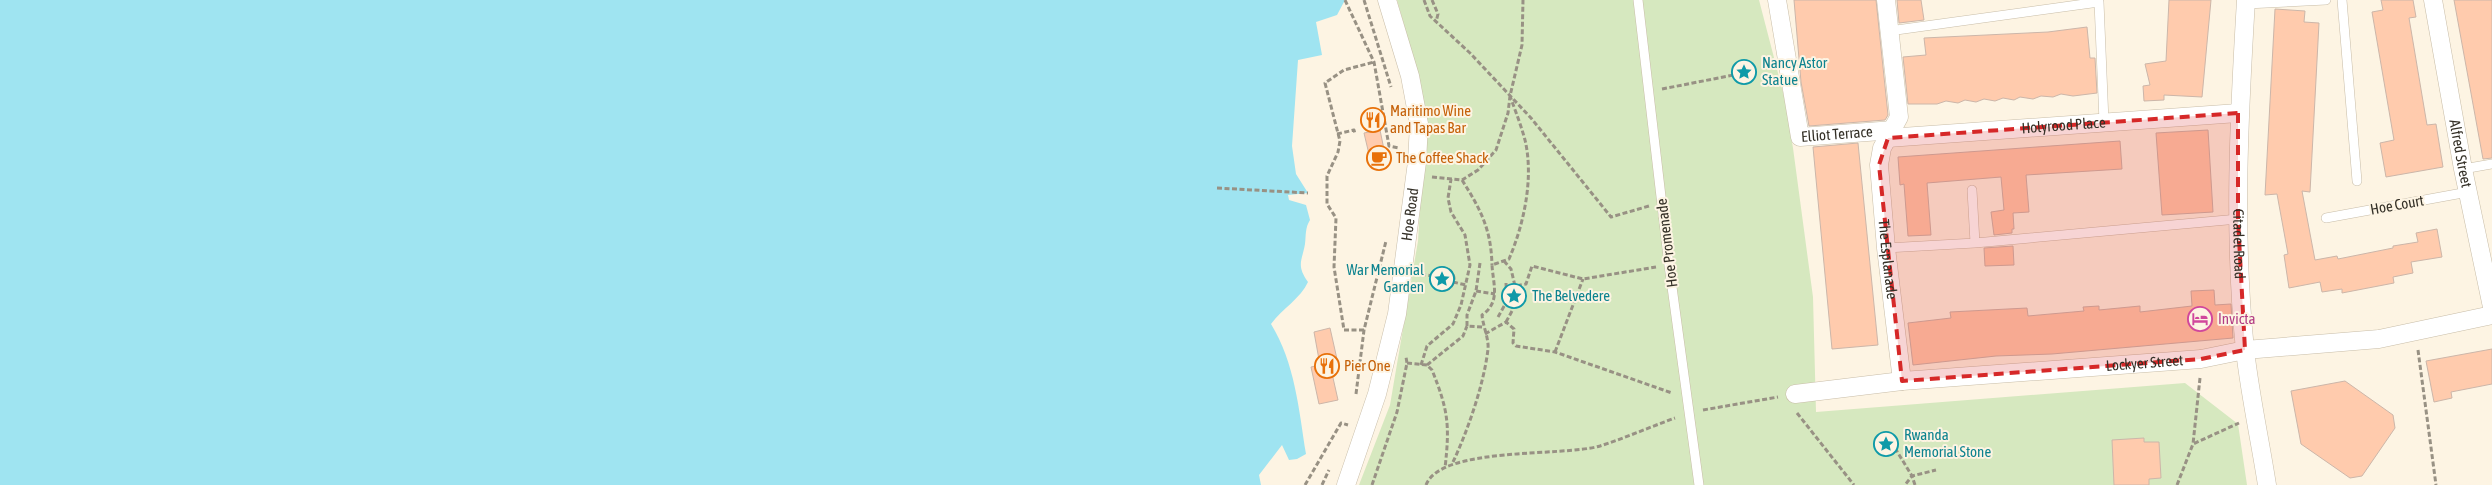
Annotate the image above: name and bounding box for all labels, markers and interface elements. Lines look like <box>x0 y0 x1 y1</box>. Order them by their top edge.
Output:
place label: Nancy Astor Statue <box>1762 54 1828 88</box>
place icon: Nancy Astor Statue <box>1731 59 1757 85</box>
place label: Maritimo Wine and Tapas Bar <box>1390 102 1471 136</box>
restaurant icon: Maritimo Wine and Tapas Bar <box>1360 107 1386 133</box>
street label: Holyrood Place <box>2021 113 2106 136</box>
street label: Alfred Street <box>2446 118 2476 189</box>
street label: Elliot Terrace <box>1801 123 1874 145</box>
cafe icon: The Coffee Shack <box>1366 145 1392 171</box>
place label: The Coffee Shack <box>1396 149 1489 166</box>
street label: Hoe Road <box>1398 187 1422 242</box>
street label: Hoe Court <box>2369 191 2425 218</box>
street label: Hoe Promenade <box>1653 198 1680 288</box>
street label: Citadel Road <box>2230 209 2249 279</box>
street label: The Esplanade <box>1876 218 1901 300</box>
place label: War Memorial Garden <box>1347 261 1424 295</box>
place icon: War Memorial Garden <box>1429 266 1455 292</box>
place icon: The Belvedere <box>1501 283 1527 309</box>
place label: The Belvedere <box>1532 287 1610 304</box>
hotel icon: Invicta <box>2187 306 2213 332</box>
place label: Invicta <box>2218 310 2256 327</box>
street label: Lockyer Street <box>2105 351 2184 374</box>
restaurant icon: Pier One <box>1314 353 1340 379</box>
place label: Pier One <box>1344 357 1391 374</box>
place label: Rwanda Memorial Stone <box>1904 426 1991 460</box>
place icon: Rwanda Memorial Stone <box>1873 431 1899 457</box>

